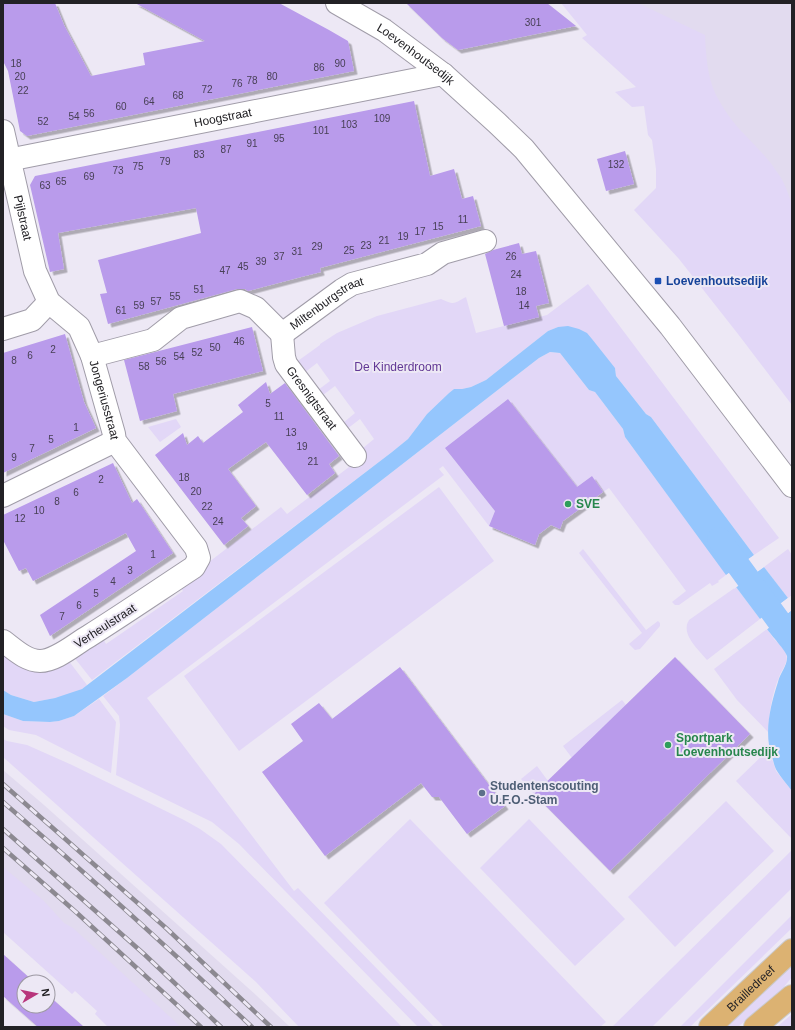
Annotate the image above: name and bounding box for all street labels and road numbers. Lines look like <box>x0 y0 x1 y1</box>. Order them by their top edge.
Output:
street label: Loevenhoutsedijk <box>374 20 458 89</box>
street label: Hoogstraat <box>193 105 254 130</box>
street label: Pijlstraat <box>11 194 35 242</box>
street label: Miltenburgstraat <box>287 274 366 333</box>
street label: Jongeriusstraat <box>86 358 122 441</box>
street label: Gresnigtstraat <box>283 364 340 433</box>
street label: Verheulstraat <box>72 601 139 651</box>
street label: Brailledreef <box>724 962 778 1015</box>

